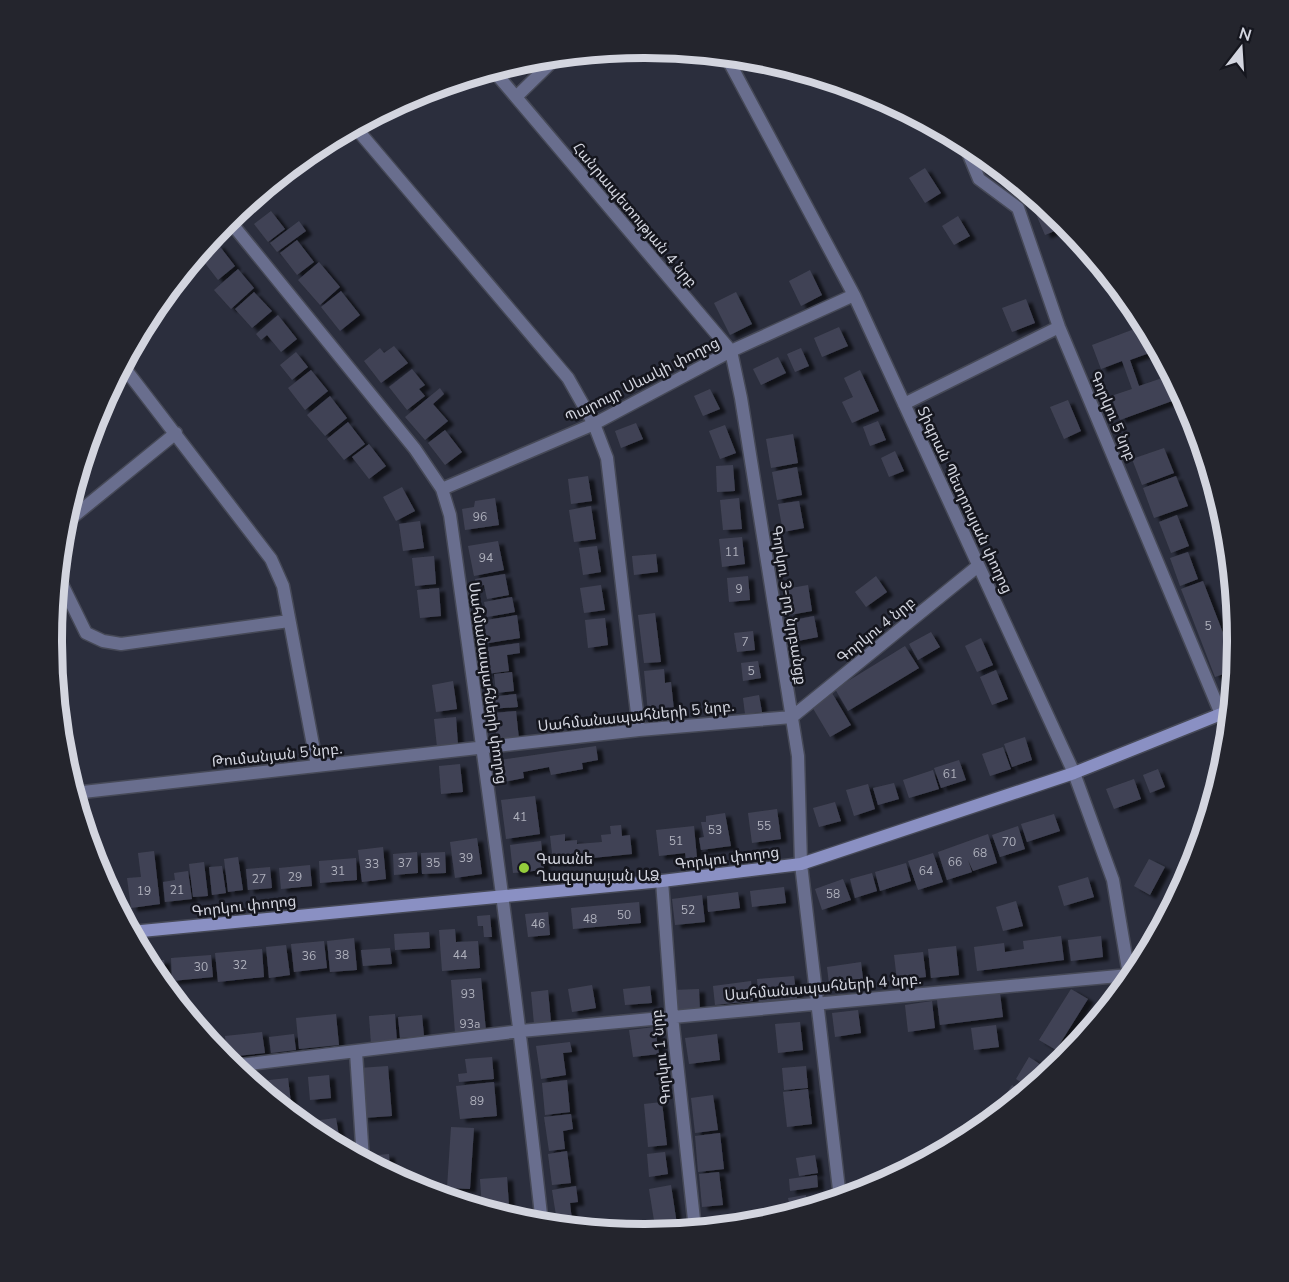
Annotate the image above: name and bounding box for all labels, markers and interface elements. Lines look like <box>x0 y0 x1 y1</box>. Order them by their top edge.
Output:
north arrow <box>1211 18 1271 78</box>
text: N <box>1236 22 1254 47</box>
street label: Հանրապետության 4 նրբ <box>568 138 702 292</box>
street label: Պարույր Սևակի փողոց <box>562 332 722 428</box>
street label: Գորկու 5 նրբ <box>1085 368 1141 464</box>
street label: Տիգրան Պետրոսյան փողոց <box>913 403 1017 597</box>
house number: 96 <box>473 509 487 525</box>
street label: Գորկու 3-րդ նրբանցք <box>767 524 811 686</box>
house number: 11 <box>725 544 739 560</box>
house number: 94 <box>479 550 493 566</box>
street label: Սահմանապահների փողոց <box>464 581 512 785</box>
house number: 9 <box>735 581 743 597</box>
street label: Գորկու 4 նրբ <box>833 592 919 668</box>
house number: 5 <box>1204 618 1212 634</box>
house number: 7 <box>741 634 749 650</box>
house number: 5 <box>747 663 755 679</box>
street label: Սահմանապահների 5 նրբ. <box>537 696 735 736</box>
street label: Թումանյան 5 նրբ. <box>211 738 343 772</box>
house number: 61 <box>943 766 957 782</box>
house number: 41 <box>513 809 527 825</box>
house number: 55 <box>757 818 771 834</box>
house number: 53 <box>708 822 722 838</box>
house number: 51 <box>669 833 683 849</box>
house number: 70 <box>1002 834 1016 850</box>
street label: Գորկու փողոց <box>674 842 780 874</box>
house number: 68 <box>973 845 987 861</box>
place label: Գաանե Ղազարայան ԱՁ <box>536 849 660 886</box>
house number: 39 <box>459 850 473 866</box>
house number: 66 <box>948 854 962 870</box>
house number: 37 <box>398 855 412 871</box>
house number: 35 <box>426 855 440 871</box>
house number: 33 <box>365 856 379 872</box>
marker: Գաանե Ղազարայան ԱՁ <box>517 861 531 875</box>
house number: 31 <box>331 863 345 879</box>
house number: 64 <box>919 863 933 879</box>
house number: 29 <box>288 869 302 885</box>
house number: 27 <box>252 871 266 887</box>
house number: 21 <box>170 882 184 898</box>
house number: 19 <box>137 883 151 899</box>
house number: 58 <box>826 886 840 902</box>
street label: Գորկու փողոց <box>191 891 297 921</box>
house number: 52 <box>681 902 695 918</box>
house number: 50 <box>617 907 631 923</box>
house number: 48 <box>583 911 597 927</box>
house number: 46 <box>531 916 545 932</box>
house number: 38 <box>335 947 349 963</box>
house number: 44 <box>453 947 467 963</box>
house number: 36 <box>302 948 316 964</box>
house number: 32 <box>233 957 247 973</box>
house number: 30 <box>194 959 208 975</box>
street label: Սահմանապահների 4 նրբ. <box>724 968 922 1006</box>
house number: 93 <box>461 986 475 1002</box>
street label: Գորկու 1 նրբ <box>646 1009 676 1105</box>
house number: 93a <box>460 1016 480 1032</box>
house number: 89 <box>470 1093 484 1109</box>

